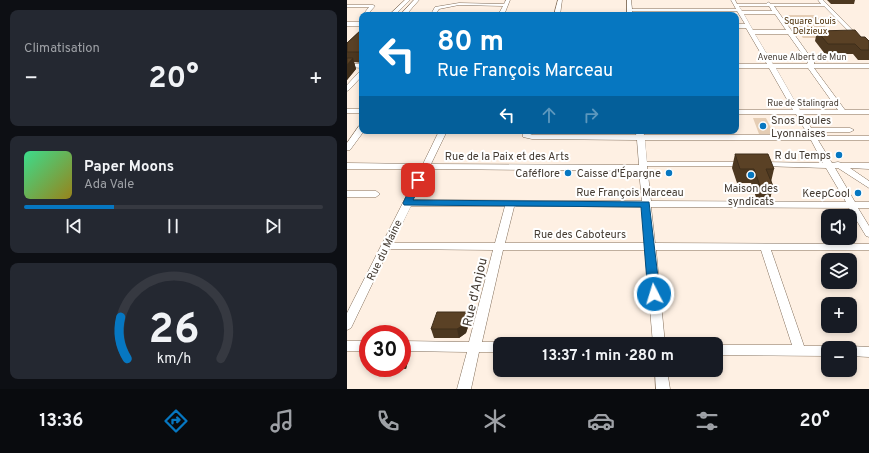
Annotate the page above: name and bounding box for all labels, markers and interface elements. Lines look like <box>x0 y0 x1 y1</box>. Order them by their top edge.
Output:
park label: Square Louis Delzieux <box>784 16 836 37</box>
text: 80 m <box>437 25 504 61</box>
icon: left <box>371 28 423 80</box>
text: Climatisation <box>24 41 100 57</box>
street label: Avenue Albert de Mun <box>757 52 847 63</box>
text: Rue François Marceau <box>437 60 613 83</box>
text: 20° <box>148 61 199 98</box>
text: − <box>24 66 38 93</box>
text: + <box>309 66 323 93</box>
street label: Rue de Stalingrad <box>767 98 839 109</box>
icon: left <box>496 104 518 126</box>
icon: ahead <box>538 104 560 126</box>
icon: right <box>580 104 602 126</box>
place label: Snos Boules Lyonnaises <box>771 114 831 141</box>
marker: Snos Boules Lyonnaises <box>758 121 768 131</box>
place label: R du Temps <box>774 149 831 163</box>
street label: Rue de la Paix et des Arts <box>445 150 569 164</box>
marker: R du Temps <box>834 150 844 160</box>
text: Paper Moons <box>84 158 174 177</box>
pin <box>401 163 435 197</box>
place label: Caisse d'Épargne <box>577 166 661 181</box>
place label: Caféflore <box>515 167 560 181</box>
marker: Caféflore <box>563 168 573 178</box>
marker: Caisse d'Épargne <box>664 168 674 178</box>
icon: arrive <box>407 169 429 191</box>
marker: Maison des syndicats <box>746 170 756 180</box>
text: Ada Vale <box>84 177 134 193</box>
place label: Maison des syndicats <box>724 182 778 209</box>
street label: Rue François Marceau <box>576 186 684 200</box>
place label: KeepCool <box>802 187 850 201</box>
marker: KeepCool <box>853 188 863 198</box>
map controls <box>821 209 857 377</box>
button: sound <box>821 209 857 245</box>
icon: previous <box>63 215 85 237</box>
icon: pause <box>162 215 184 237</box>
icon: next <box>262 215 284 237</box>
street label: Rue du Maine <box>364 218 406 283</box>
street label: Rue des Caboteurs <box>534 228 626 242</box>
button: layers <box>821 253 857 289</box>
street label: Rue d'Anjou <box>460 256 492 328</box>
position arrow <box>633 273 675 315</box>
button: + <box>821 297 857 333</box>
text: 26 <box>148 305 199 358</box>
speed limit sign: 30 <box>359 325 411 377</box>
button: − <box>821 341 857 377</box>
text: 13:37 · 1 min · 280 m <box>542 347 674 366</box>
text: km/h <box>156 349 191 367</box>
icon: directions <box>162 407 190 435</box>
icon: music <box>268 407 296 435</box>
icon: phone <box>374 407 402 435</box>
icon: climate <box>481 407 509 435</box>
icon: car <box>587 407 615 435</box>
icon: filters <box>693 407 721 435</box>
text: 13:36 <box>39 410 83 433</box>
text: 20° <box>799 410 830 433</box>

